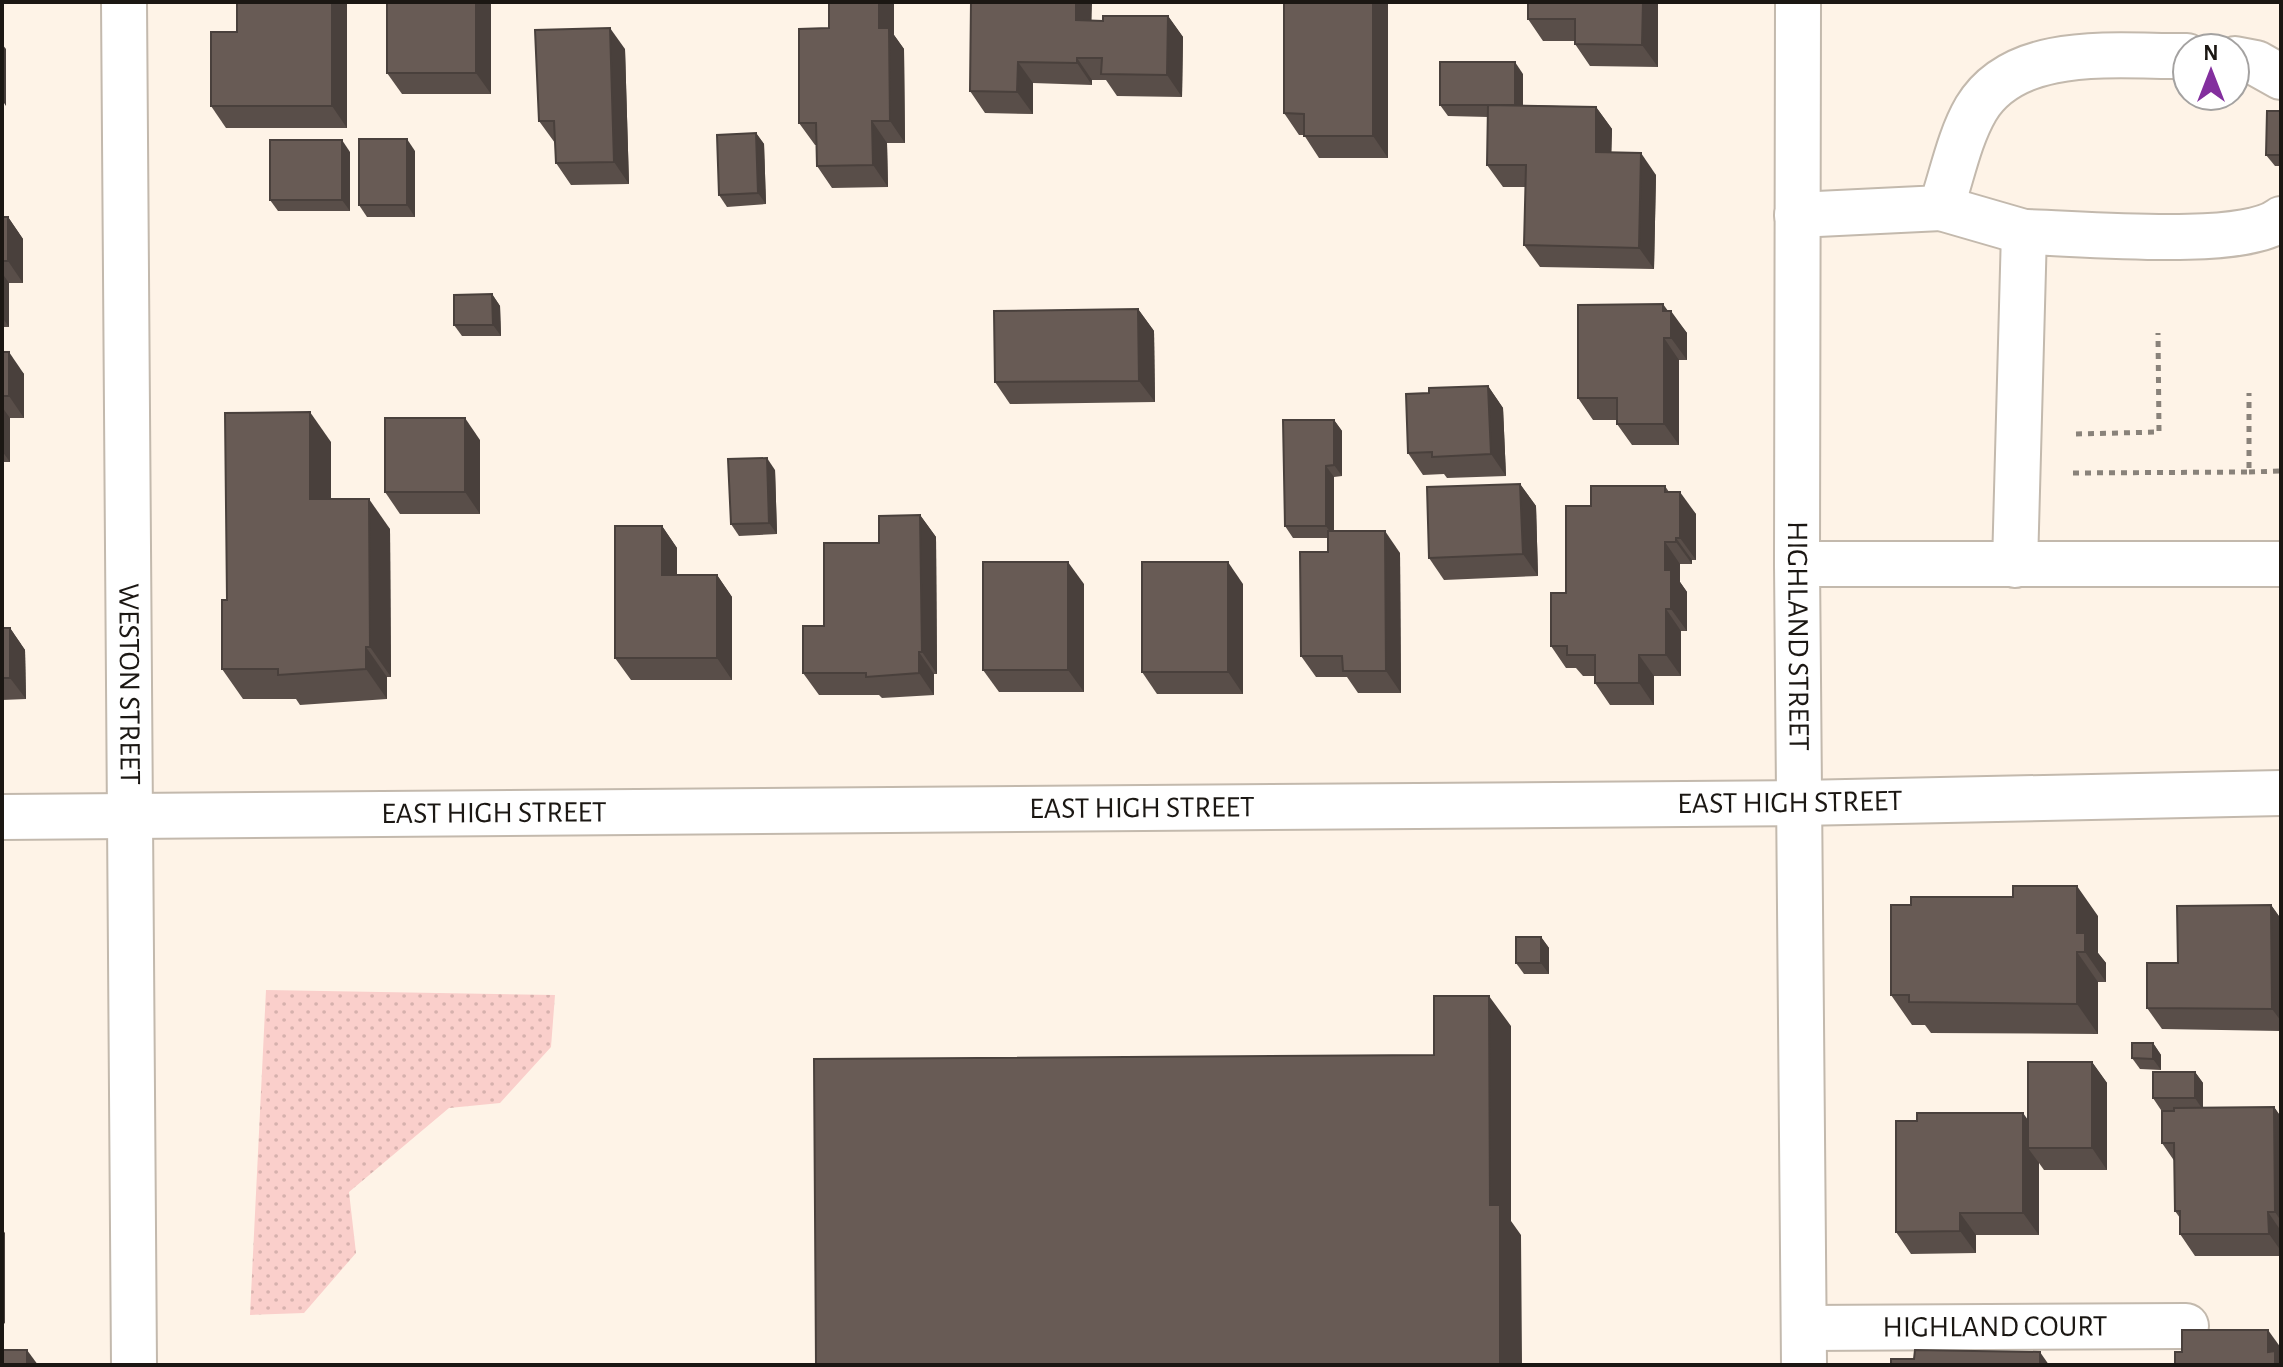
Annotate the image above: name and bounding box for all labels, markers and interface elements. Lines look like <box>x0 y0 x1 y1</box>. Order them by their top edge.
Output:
north arrow <box>2171 32 2251 112</box>
text: N <box>2203 42 2219 64</box>
street label: HIGHLAND STREET <box>1782 521 1814 751</box>
street label: WESTON STREET <box>113 583 145 785</box>
street label: EAST HIGH STREET <box>1677 786 1903 819</box>
street label: EAST HIGH STREET <box>1029 792 1255 824</box>
street label: EAST HIGH STREET <box>381 797 607 829</box>
street label: HIGHLAND COURT <box>1882 1311 2108 1343</box>

